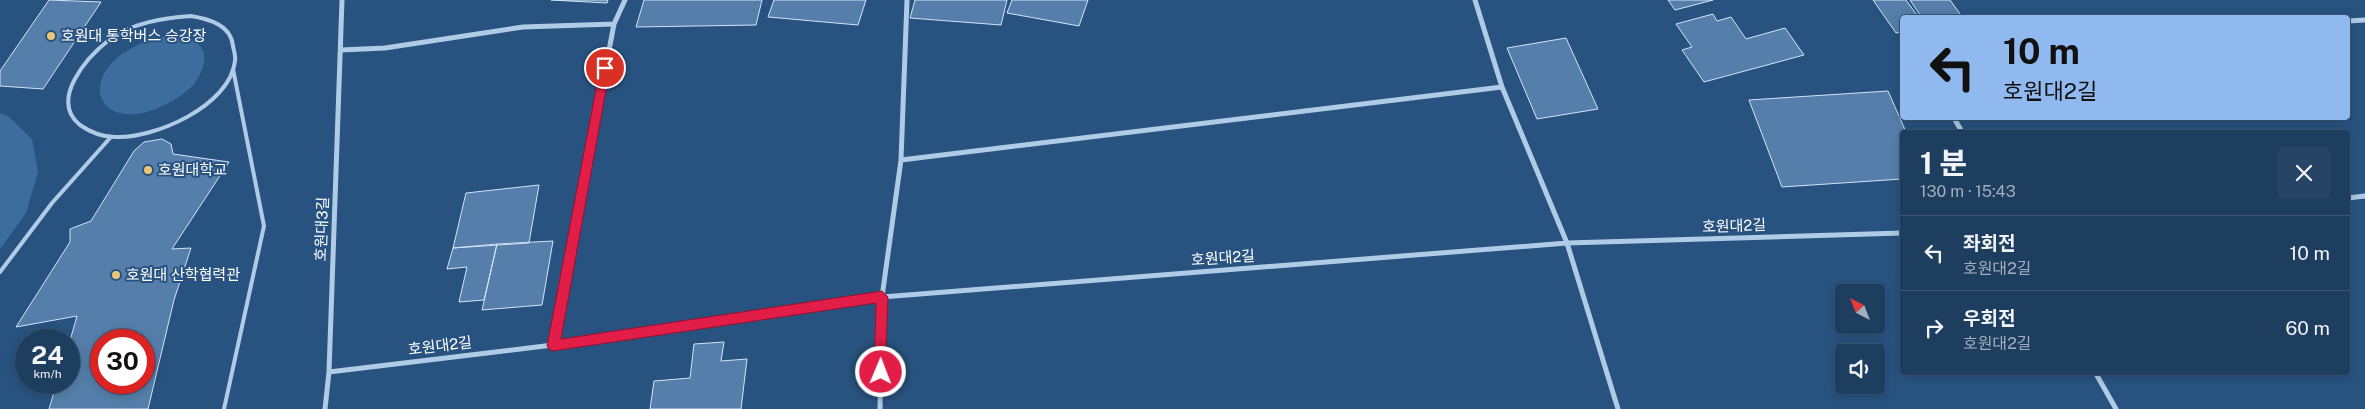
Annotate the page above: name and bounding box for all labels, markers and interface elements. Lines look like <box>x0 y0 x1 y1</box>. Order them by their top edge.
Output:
place label: 호원대 통학버스 승강장 <box>61 27 206 44</box>
marker: 호원대 통학버스 승강장 <box>45 30 57 42</box>
text: 10 m <box>2003 31 2080 72</box>
icon: left <box>1920 35 1985 100</box>
pin <box>584 47 626 89</box>
icon: arrive <box>591 54 619 82</box>
text: 호원대2길 <box>2003 78 2097 104</box>
text: 1 분 <box>1920 145 1967 181</box>
button: close <box>2278 147 2330 199</box>
place label: 호원대학교 <box>158 161 227 178</box>
marker: 호원대학교 <box>142 164 154 176</box>
text: 130 m · 15:43 <box>1920 182 2016 201</box>
street label: 호원대3길 <box>312 196 331 262</box>
street label: 호원대2길 <box>1702 216 1766 235</box>
text: 좌회전 <box>1963 232 2015 254</box>
icon: left <box>1920 239 1948 267</box>
text: 10 m <box>2290 242 2330 264</box>
street label: 호원대2길 <box>1190 247 1256 268</box>
text: 호원대2길 <box>1963 259 2031 278</box>
place label: 호원대 산학협력관 <box>126 266 240 283</box>
marker: 호원대 산학협력관 <box>110 269 122 281</box>
north arrow <box>1835 284 1885 334</box>
map controls <box>1835 284 1885 394</box>
text: 우회전 <box>1963 307 2015 329</box>
icon: right <box>1920 314 1948 342</box>
text: 60 m <box>2286 317 2330 339</box>
speed limit sign: 30 <box>90 329 155 394</box>
street label: 호원대2길 <box>407 333 473 358</box>
text: 호원대2길 <box>1963 334 2031 353</box>
text: 24 <box>31 340 64 370</box>
button: sound <box>1835 344 1885 394</box>
position arrow <box>854 345 906 397</box>
text: km/h <box>33 367 62 381</box>

